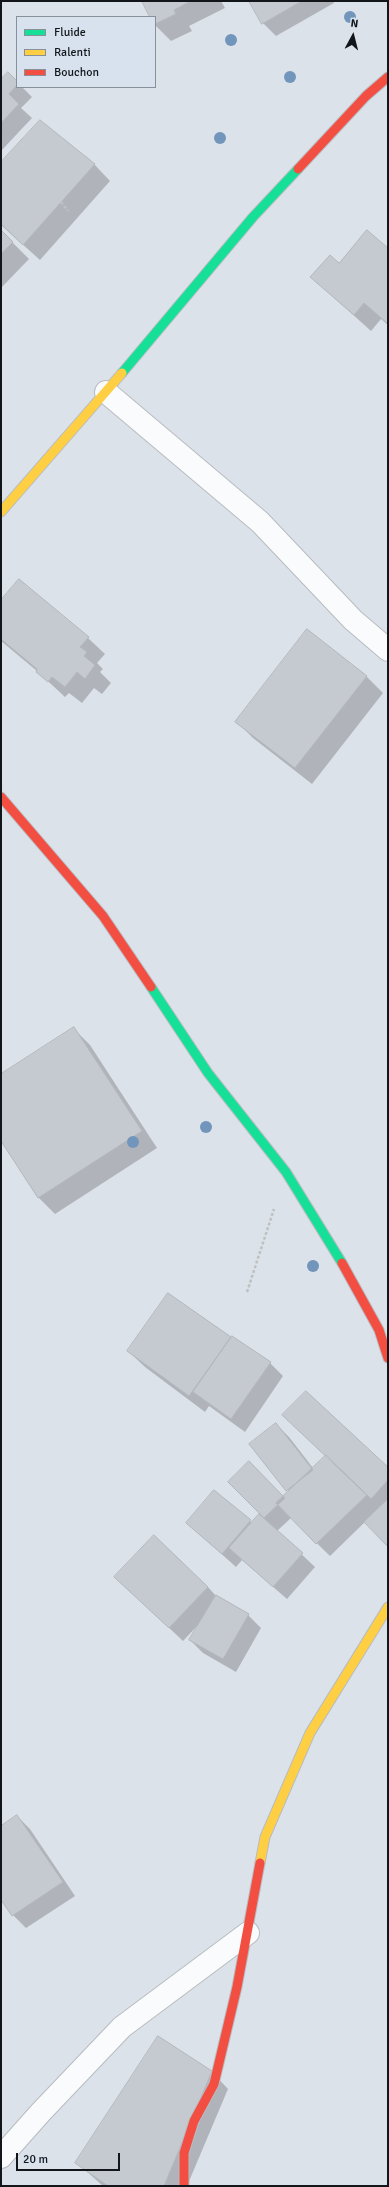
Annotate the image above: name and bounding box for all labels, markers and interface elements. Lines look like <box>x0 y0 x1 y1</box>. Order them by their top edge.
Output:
legend <box>16 16 156 88</box>
north arrow <box>333 16 373 56</box>
text: N <box>350 17 359 31</box>
text: Fluide <box>54 25 86 40</box>
text: Ralenti <box>54 45 91 60</box>
text: Bouchon <box>54 65 99 80</box>
scale bar <box>18 2145 122 2171</box>
text: 20 m <box>23 2152 48 2167</box>

